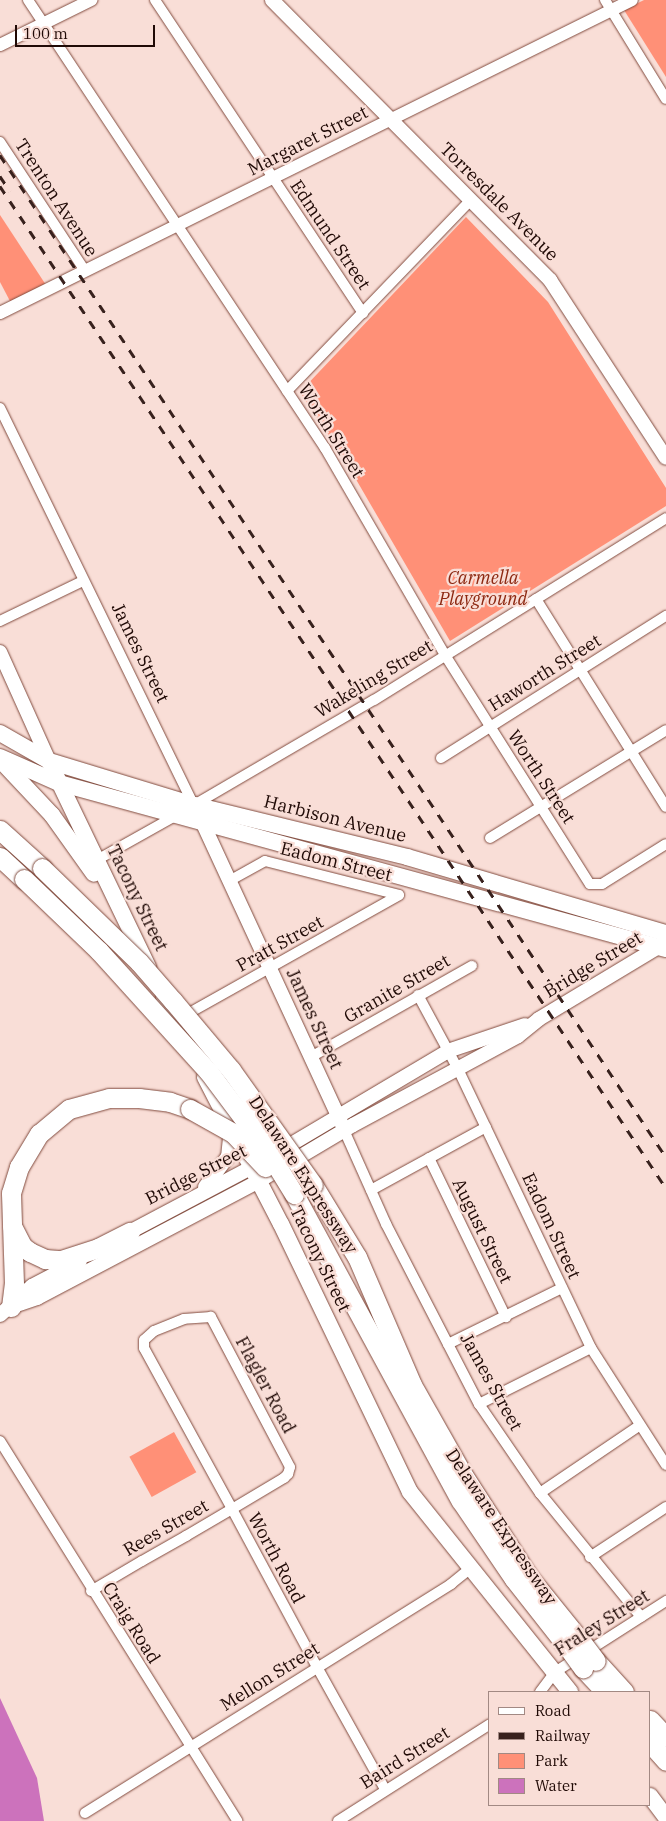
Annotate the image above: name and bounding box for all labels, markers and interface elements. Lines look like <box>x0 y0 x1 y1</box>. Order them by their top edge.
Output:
scale bar <box>18 15 158 47</box>
text: 100 m <box>23 24 68 43</box>
street label: Margaret Street <box>244 101 372 181</box>
street label: Trenton Avenue <box>10 135 102 261</box>
street label: Torresdale Avenue <box>435 138 563 266</box>
street label: Edmund Street <box>285 176 375 294</box>
street label: Worth Street <box>293 380 369 482</box>
park label: Carmella Playground <box>439 568 527 610</box>
street label: James Street <box>107 600 173 706</box>
street label: Haworth Street <box>485 630 605 716</box>
street label: Wakeling Street <box>311 635 437 723</box>
street label: Worth Street <box>503 726 579 828</box>
street label: Harbison Avenue <box>261 791 409 847</box>
street label: Eadom Street <box>278 838 394 886</box>
street label: Tacony Street <box>102 841 172 955</box>
street label: Pratt Street <box>233 911 327 977</box>
street label: Bridge Street <box>540 927 646 1003</box>
street label: Granite Street <box>340 950 454 1028</box>
street label: James Street <box>281 965 347 1073</box>
street label: Delaware Expressway <box>244 1092 362 1258</box>
street label: Bridge Street <box>142 1140 250 1210</box>
street label: Eadom Street <box>517 1170 585 1282</box>
street label: August Street <box>447 1175 517 1287</box>
street label: Tacony Street <box>285 1202 355 1316</box>
street label: James Street <box>455 1329 527 1435</box>
street label: Flagler Road <box>231 1333 299 1437</box>
street label: Delaware Expressway <box>441 1445 561 1609</box>
street label: Rees Street <box>120 1495 212 1561</box>
street label: Worth Road <box>243 1509 309 1607</box>
street label: Craig Road <box>98 1578 164 1668</box>
street label: Fraley Street <box>551 1585 653 1661</box>
street label: Mellon Street <box>217 1638 323 1716</box>
legend <box>488 1691 651 1806</box>
text: Road <box>535 1701 571 1720</box>
street label: Baird Street <box>356 1722 454 1794</box>
text: Railway <box>535 1726 590 1745</box>
text: Park <box>535 1751 568 1770</box>
text: Water <box>535 1776 577 1795</box>

